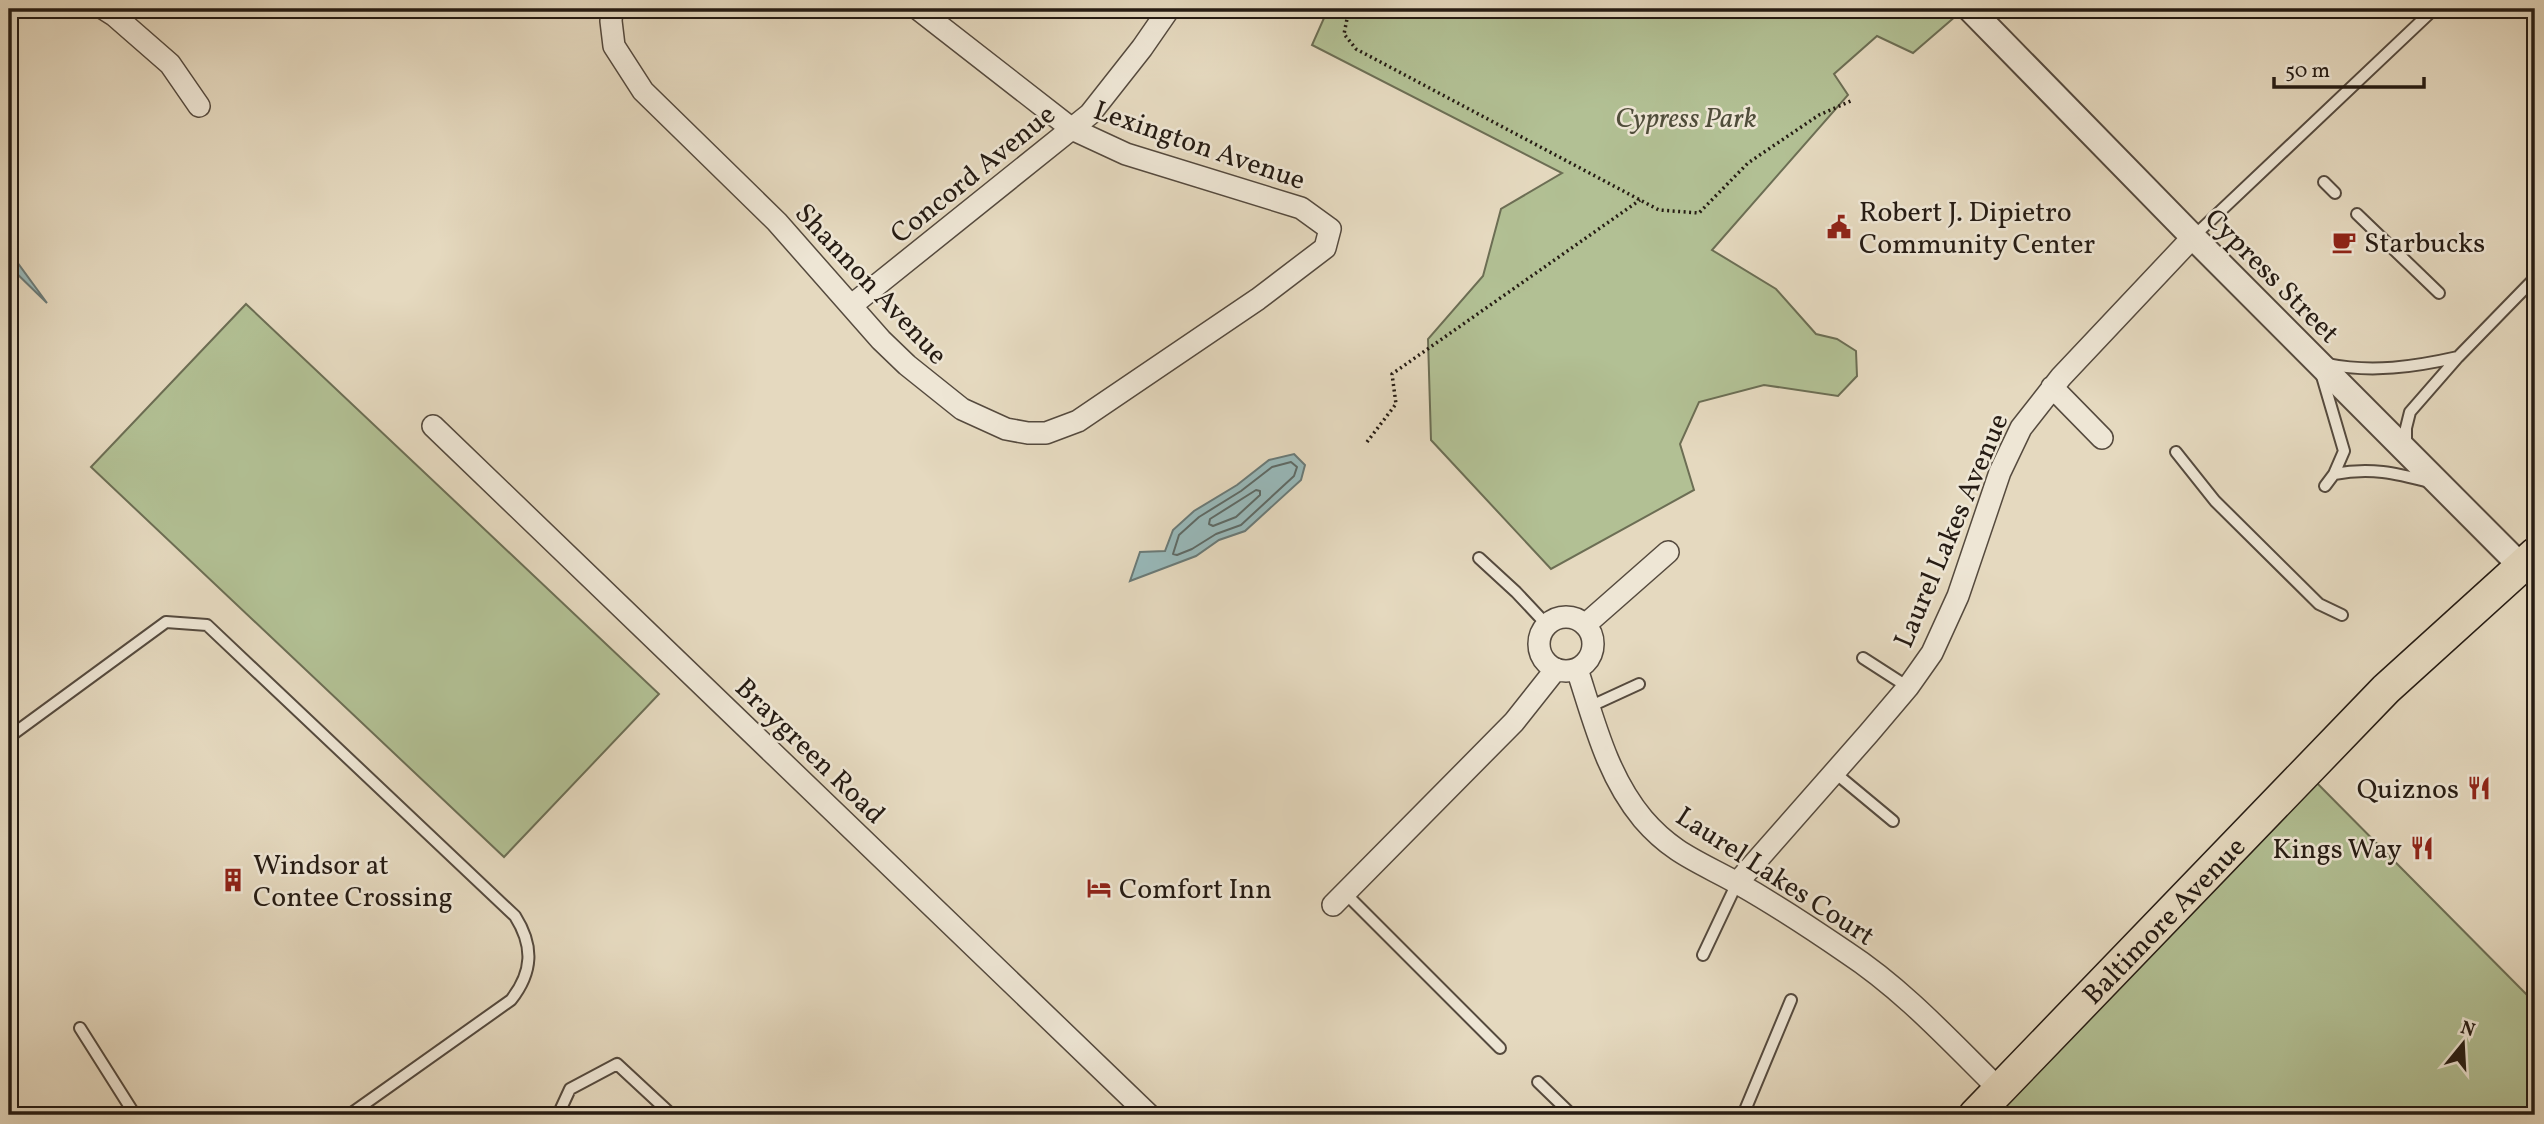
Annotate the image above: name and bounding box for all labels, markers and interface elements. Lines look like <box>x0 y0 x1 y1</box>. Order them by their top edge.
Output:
scale bar <box>2274 46 2425 90</box>
text: 50 m <box>2285 57 2330 86</box>
street label: Lexington Avenue <box>1088 92 1310 201</box>
street label: Concord Avenue <box>883 96 1064 254</box>
park label: Cypress Park <box>1615 100 1757 139</box>
place label: Robert J. Dipietro Community Center <box>1859 194 2096 265</box>
street label: Shannon Avenue <box>785 195 955 374</box>
street label: Cypress Street <box>2195 201 2347 353</box>
public building icon: Robert J. Dipietro Community Center <box>1825 213 1853 241</box>
place label: Starbucks <box>2364 225 2485 264</box>
cafe icon: Starbucks <box>2330 228 2358 256</box>
street label: Laurel Lakes Avenue <box>1885 408 2019 654</box>
street label: Braygreen Road <box>725 670 893 834</box>
place label: Quiznos <box>2357 771 2459 810</box>
restaurant icon: Quiznos <box>2465 774 2493 802</box>
street label: Laurel Lakes Court <box>1667 798 1882 956</box>
street label: Baltimore Avenue <box>2075 829 2255 1014</box>
place label: Kings Way <box>2272 831 2402 870</box>
restaurant icon: Kings Way <box>2408 834 2436 862</box>
place label: Windsor at Contee Crossing <box>253 847 453 918</box>
building icon: Windsor at Contee Crossing <box>219 866 247 894</box>
place label: Comfort Inn <box>1119 871 1272 910</box>
hotel icon: Comfort Inn <box>1085 874 1113 902</box>
north arrow <box>2428 1009 2498 1078</box>
text: N <box>2457 1015 2478 1044</box>

